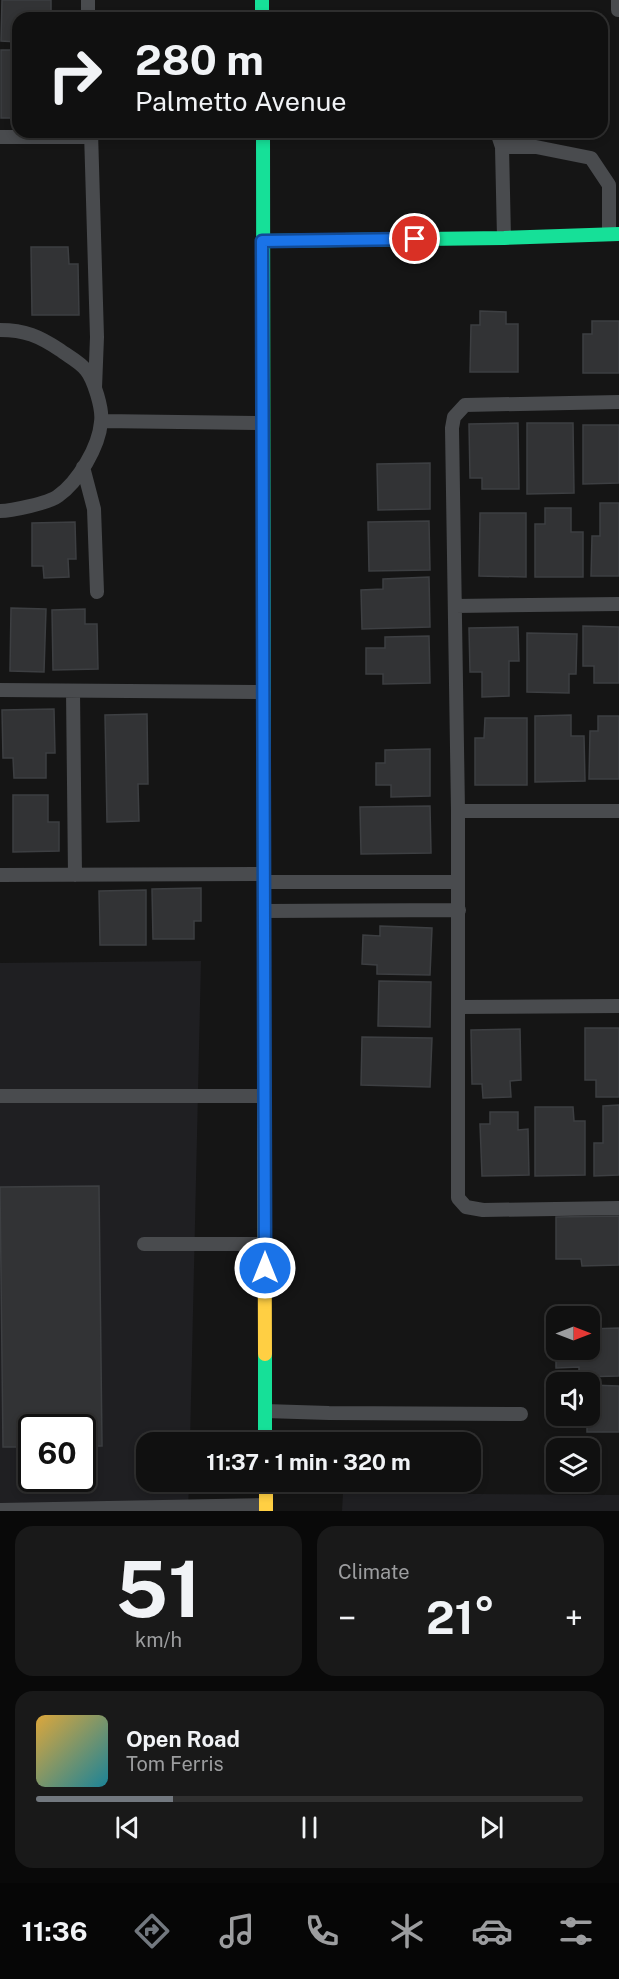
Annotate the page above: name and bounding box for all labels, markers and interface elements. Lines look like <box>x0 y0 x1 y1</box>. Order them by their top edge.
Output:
text: 280 m <box>135 35 264 84</box>
icon: right <box>36 36 114 114</box>
text: Palmetto Avenue <box>135 85 347 117</box>
pin <box>389 213 440 264</box>
icon: arrive <box>398 222 431 255</box>
position arrow <box>233 1236 297 1300</box>
north arrow <box>546 1306 600 1360</box>
map controls <box>546 1306 600 1492</box>
button: sound <box>546 1372 600 1426</box>
speed limit sign: 60 <box>18 1414 96 1492</box>
button: layers <box>546 1438 600 1492</box>
text: 11:37 · 1 min · 320 m <box>206 1449 411 1475</box>
text: 51 <box>115 1543 202 1635</box>
text: Climate <box>338 1560 410 1584</box>
text: 21° <box>426 1591 495 1644</box>
text: − <box>338 1599 356 1637</box>
text: + <box>565 1599 583 1637</box>
text: km/h <box>135 1628 182 1652</box>
text: Open Road <box>126 1726 240 1752</box>
text: Tom Ferris <box>126 1752 224 1776</box>
icon: previous <box>111 1811 144 1844</box>
icon: pause <box>293 1811 326 1844</box>
icon: next <box>475 1811 508 1844</box>
icon: directions <box>131 1910 173 1952</box>
icon: music <box>216 1910 258 1952</box>
icon: phone <box>301 1910 343 1952</box>
icon: climate <box>386 1910 428 1952</box>
icon: car <box>471 1910 513 1952</box>
icon: filters <box>555 1910 597 1952</box>
text: 11:36 <box>21 1915 88 1947</box>

